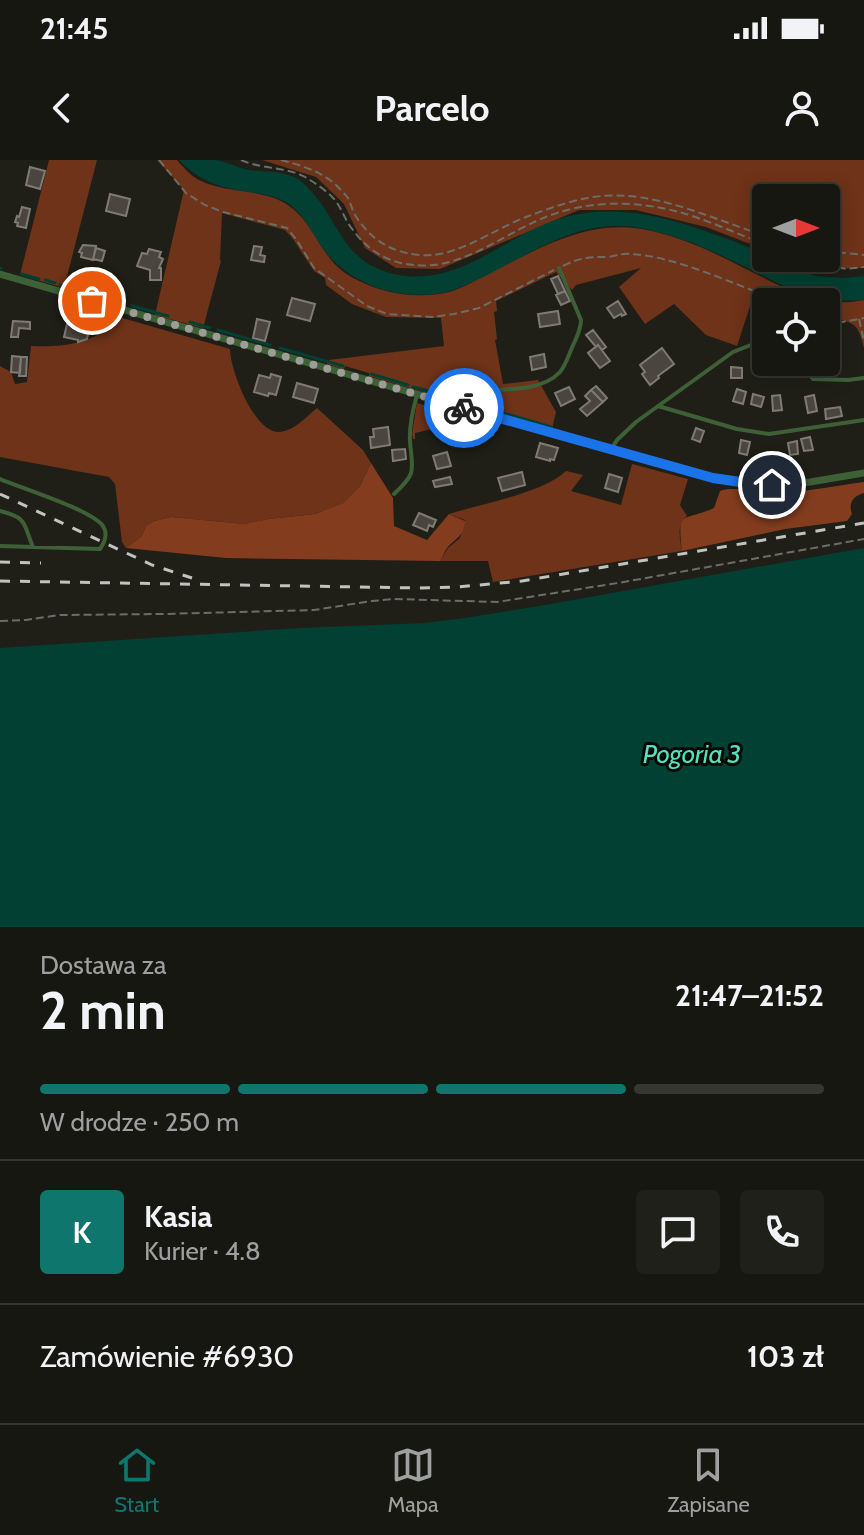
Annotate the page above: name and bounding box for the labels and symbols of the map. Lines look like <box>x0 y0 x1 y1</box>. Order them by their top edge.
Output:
north arrow <box>752 184 840 272</box>
pin <box>58 267 126 335</box>
courier <box>424 368 504 448</box>
pin <box>738 451 806 519</box>
water label: Pogoria 3 <box>643 738 741 770</box>

